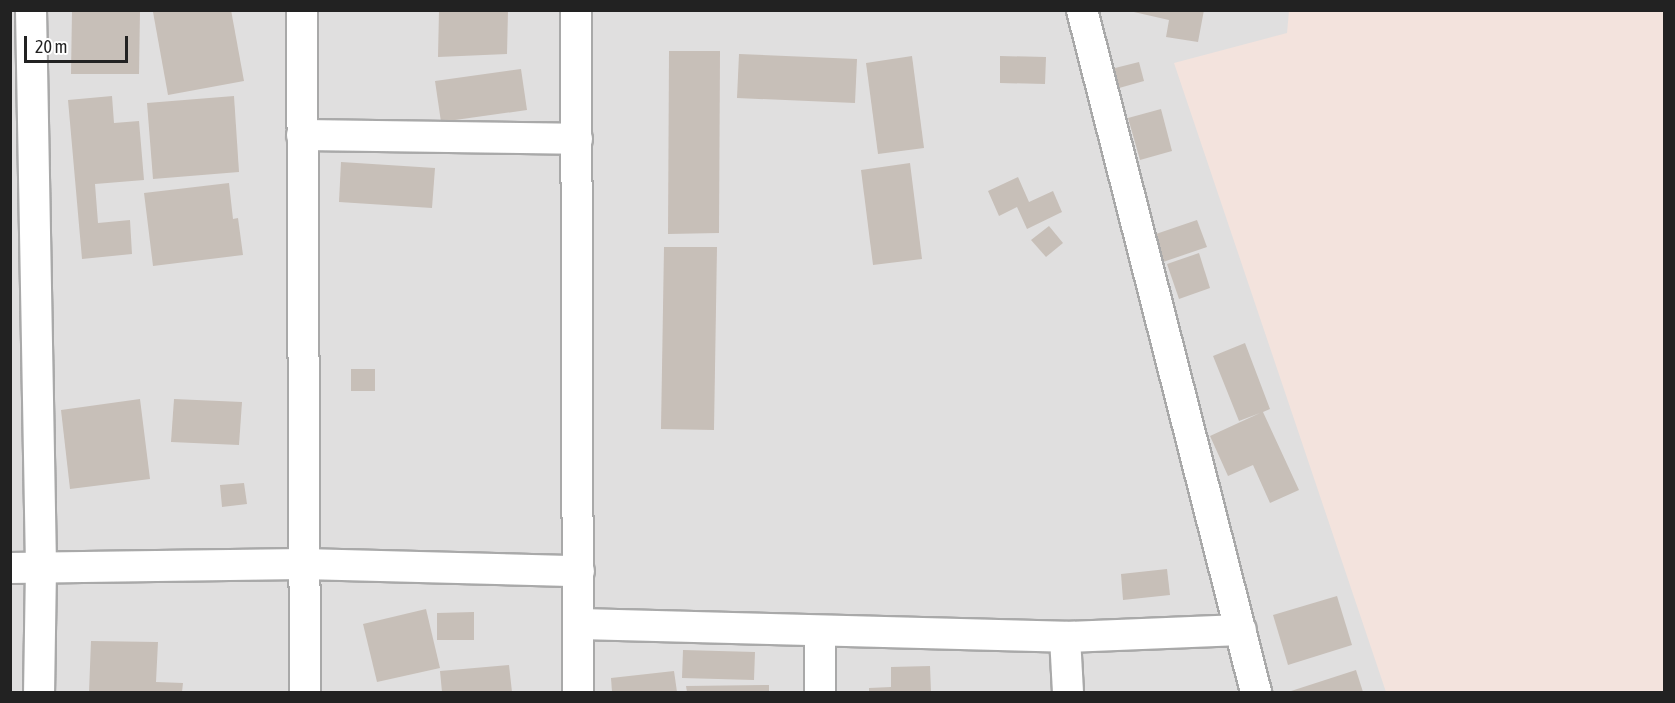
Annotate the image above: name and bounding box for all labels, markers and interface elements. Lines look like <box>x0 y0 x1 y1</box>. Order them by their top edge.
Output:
scale bar <box>27 24 130 62</box>
text: 20 m <box>35 36 67 57</box>

